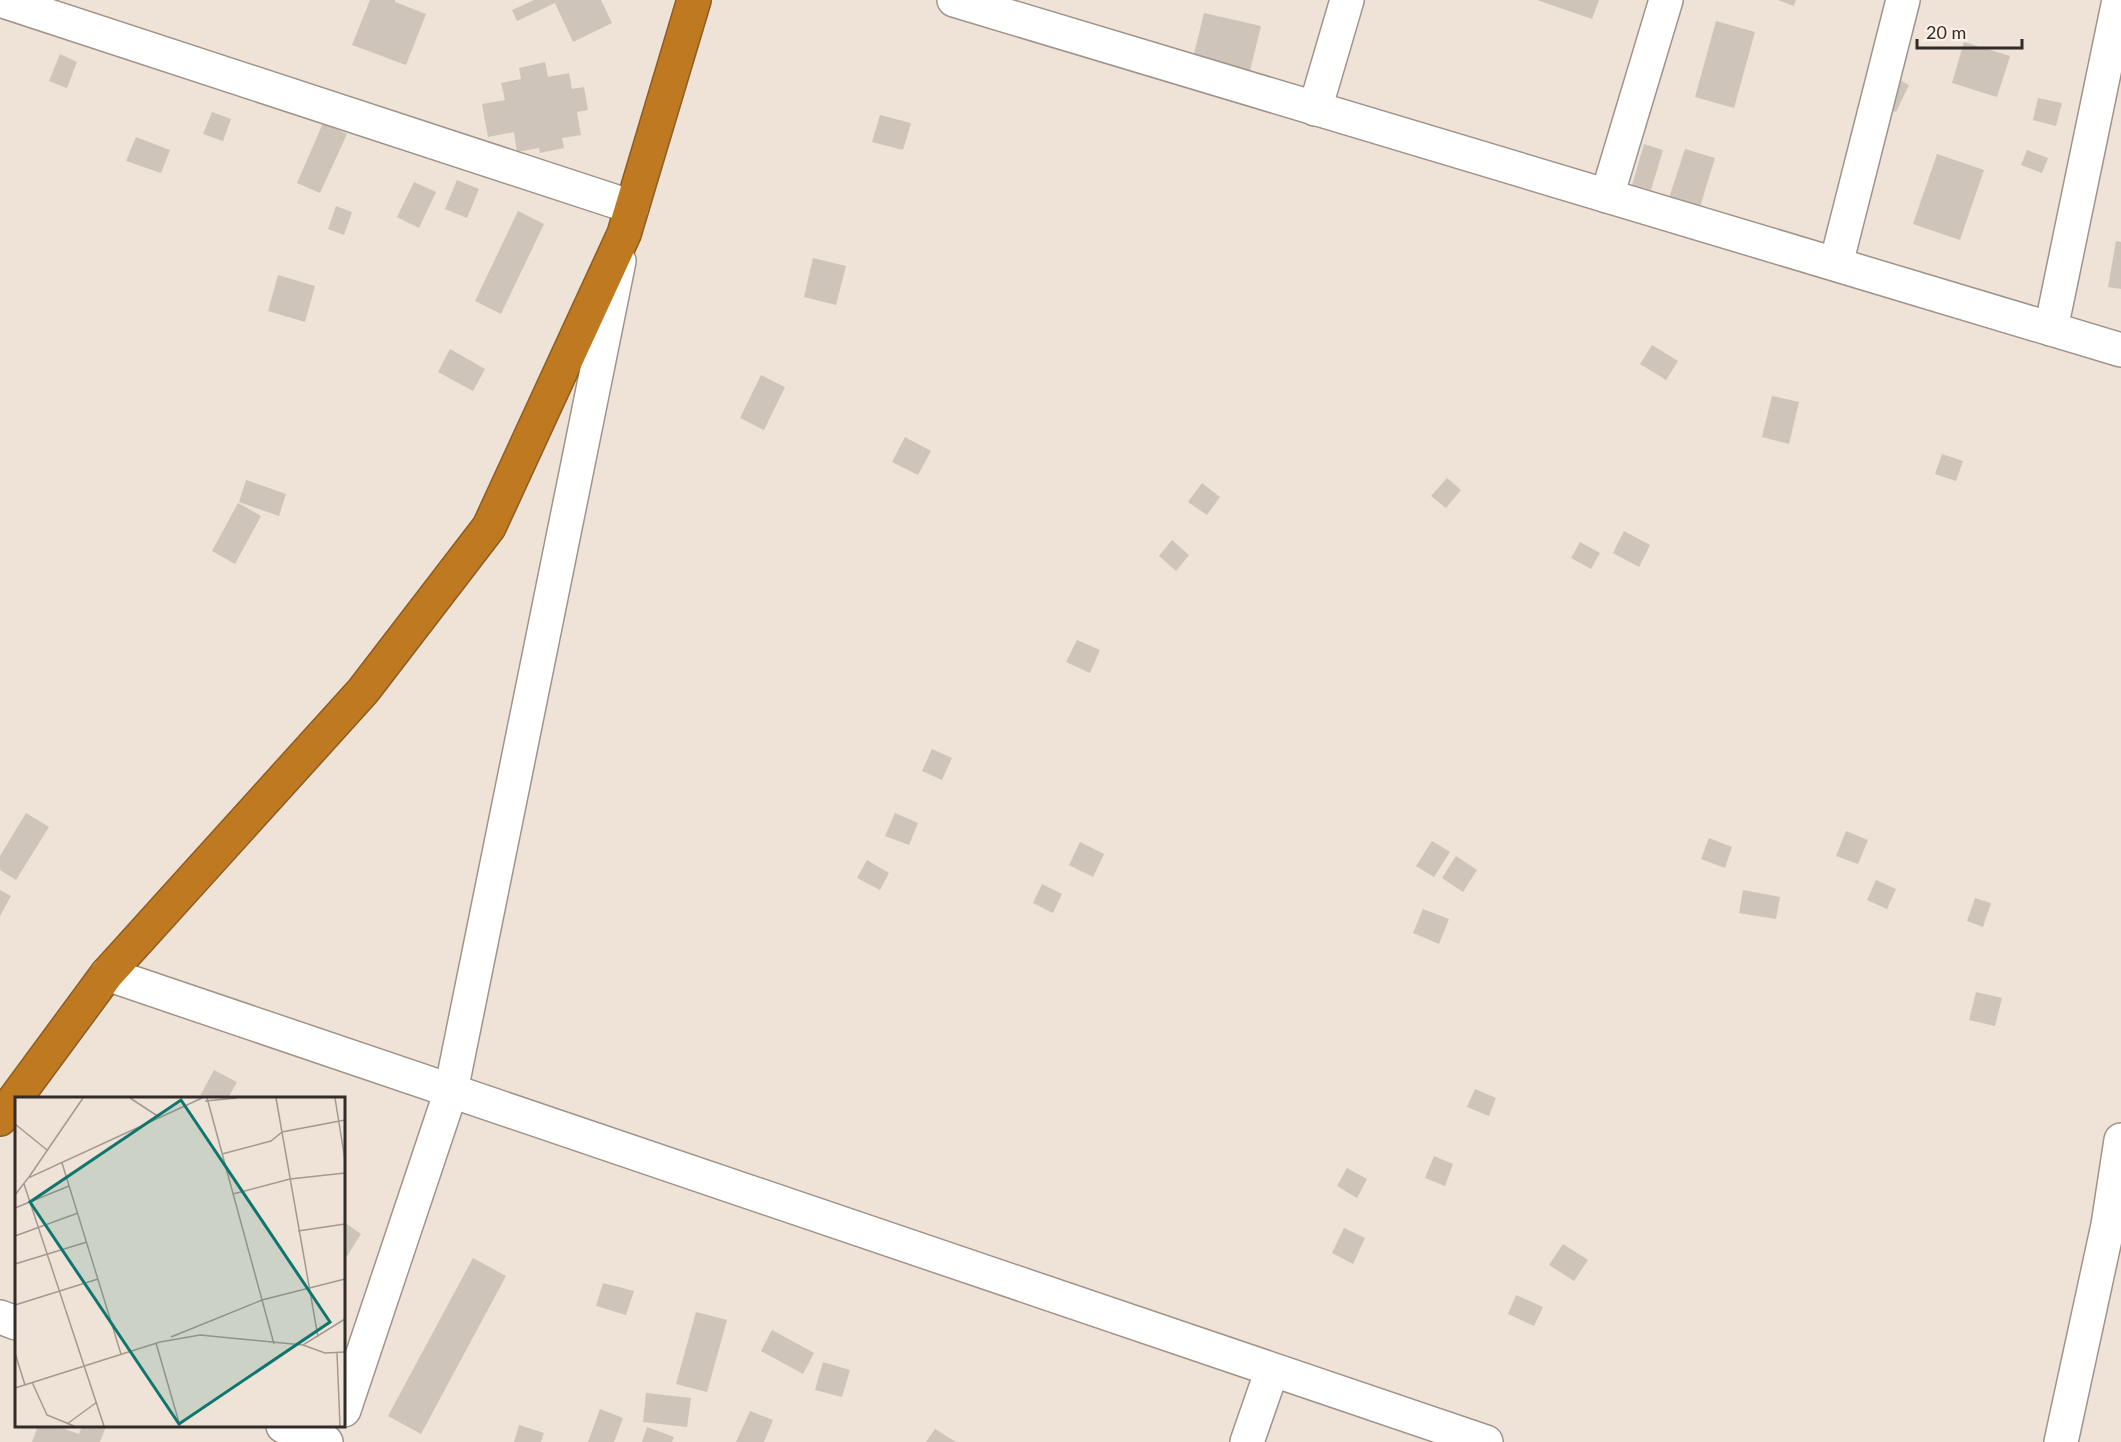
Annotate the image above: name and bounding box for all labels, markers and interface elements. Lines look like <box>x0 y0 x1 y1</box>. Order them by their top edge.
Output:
scale bar <box>1917 12 2022 50</box>
text: 20 m <box>1926 21 1966 43</box>
inset map <box>15 1097 345 1427</box>

